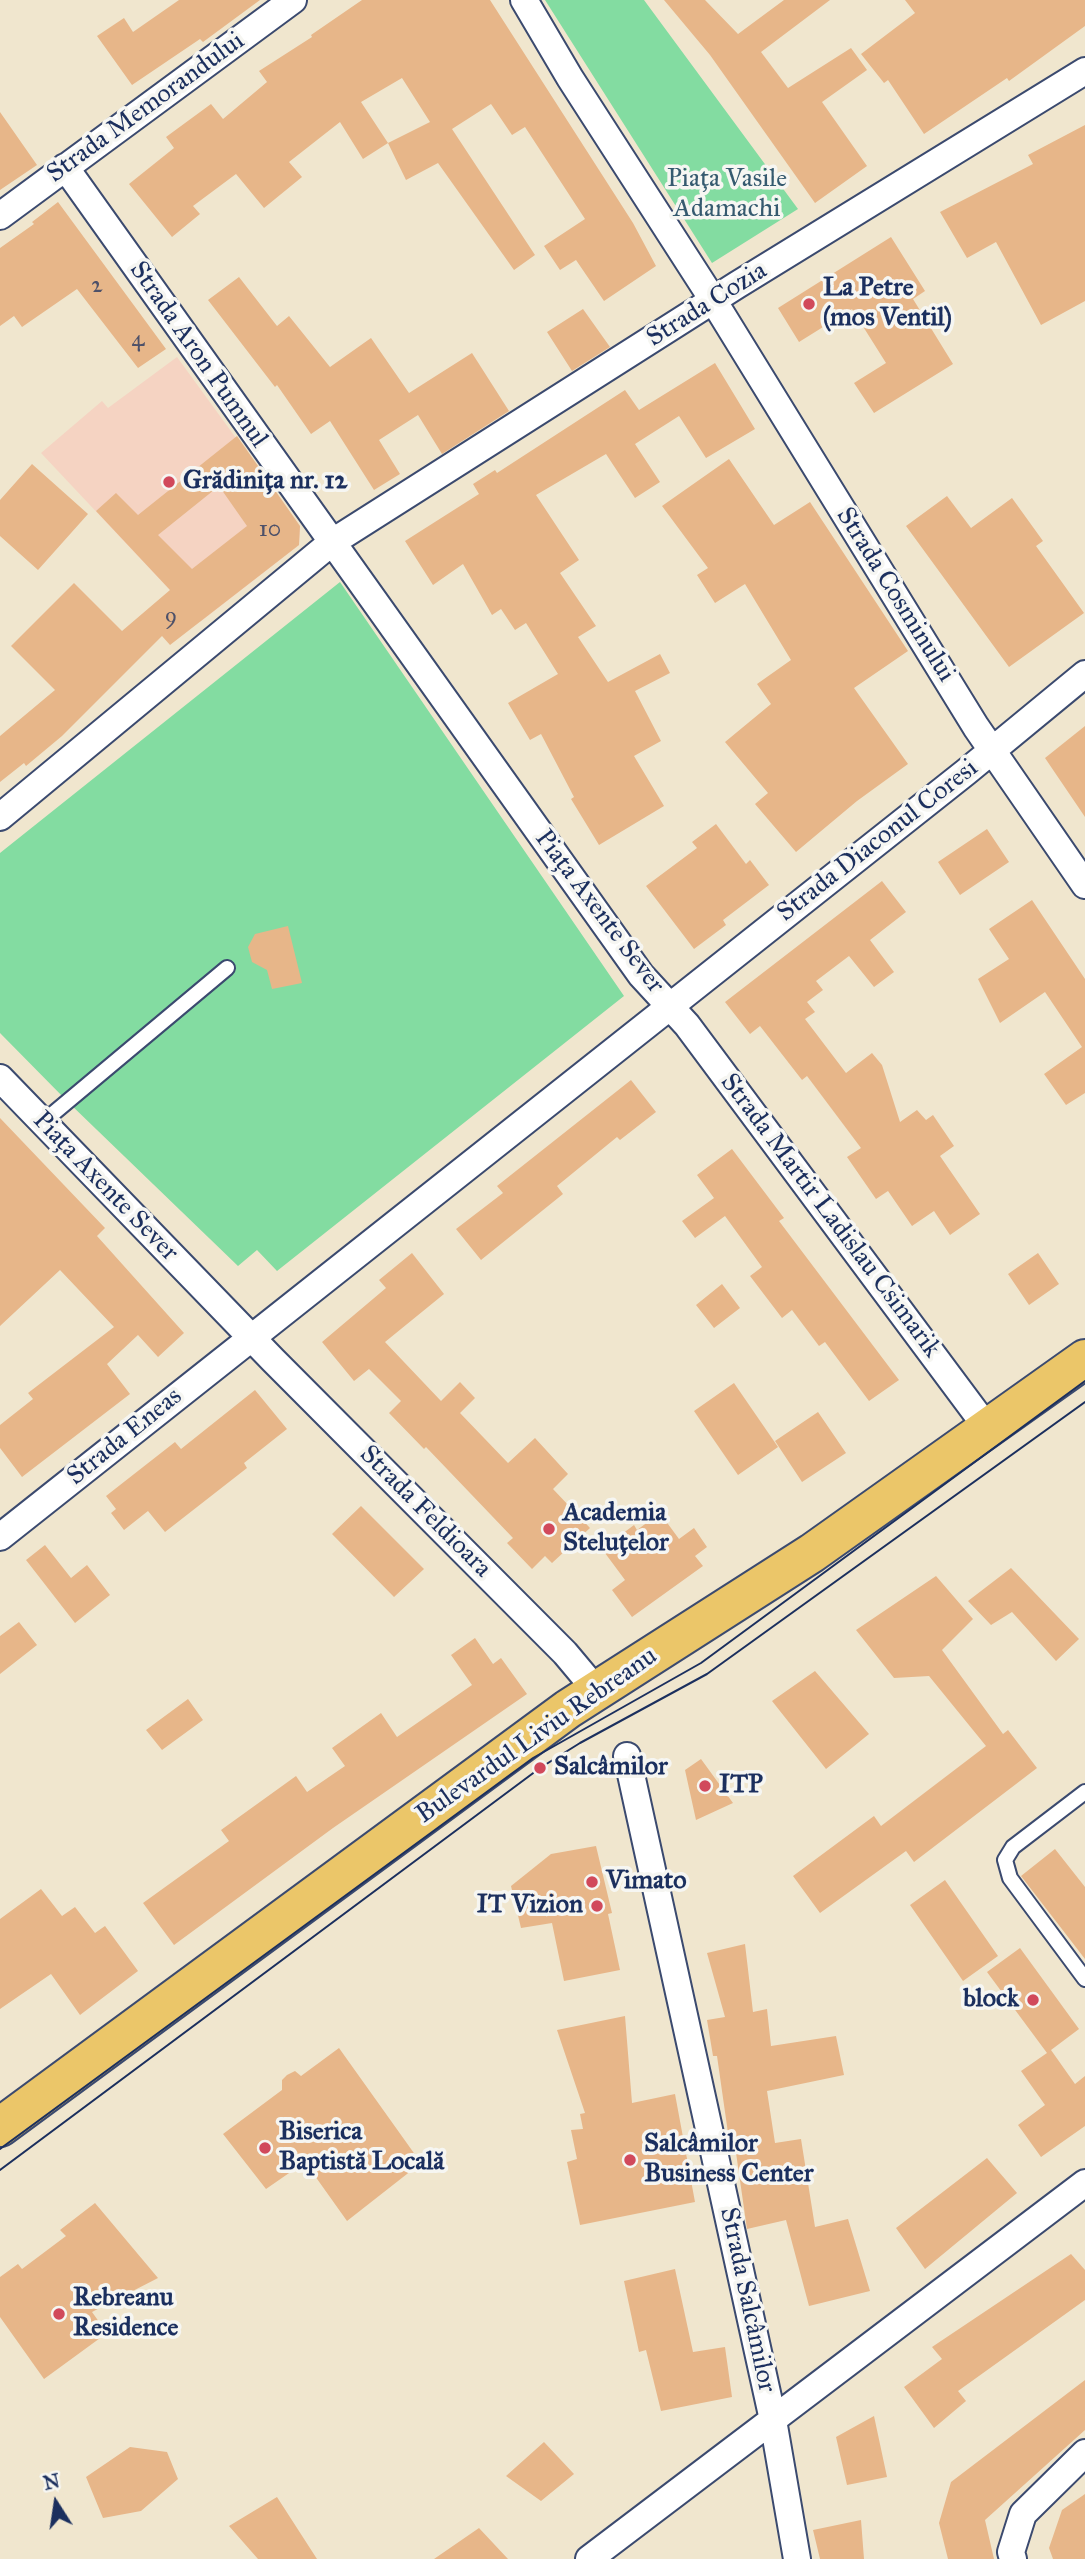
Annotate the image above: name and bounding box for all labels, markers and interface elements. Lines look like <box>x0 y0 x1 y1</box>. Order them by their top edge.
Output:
street label: Strada Memorandului <box>41 26 251 190</box>
park label: Piața Vasile Adamachi <box>667 164 787 226</box>
street label: Strada Aron Pumnul <box>122 256 274 454</box>
street label: Strada Cozia <box>641 256 773 354</box>
house number: 2 <box>91 272 103 300</box>
place label: La Petre (mos Ventil) <box>823 273 952 334</box>
marker: La Petre (mos Ventil) <box>801 296 817 312</box>
house number: 4 <box>132 326 144 354</box>
place label: Grădinița nr. 12 <box>183 466 347 498</box>
marker: Grădinița nr. 12 <box>161 474 177 490</box>
street label: Strada Cosminului <box>829 502 961 688</box>
house number: 10 <box>259 516 281 544</box>
house number: 9 <box>165 603 177 631</box>
street label: Strada Diaconul Coresi <box>772 753 984 929</box>
street label: Piața Axente Sever <box>527 824 671 1000</box>
street label: Strada Martir Ladislau Csimarik <box>713 1068 947 1364</box>
street label: Piața Axente Sever <box>26 1106 184 1268</box>
street label: Strada Eneas <box>61 1381 189 1493</box>
street label: Strada Feldioara <box>353 1440 497 1584</box>
place label: Academia Steluțelor <box>563 1498 669 1560</box>
marker: Academia Steluțelor <box>541 1521 557 1537</box>
street label: Bulevardul Liviu Rebreanu <box>411 1641 663 1831</box>
place label: Salcâmilor <box>554 1752 668 1784</box>
marker: Salcâmilor <box>532 1760 548 1776</box>
place label: ITP <box>719 1770 763 1802</box>
marker: ITP <box>697 1778 713 1794</box>
place label: Vimato <box>606 1866 687 1898</box>
marker: Vimato <box>584 1874 600 1890</box>
place label: IT Vizion <box>477 1890 583 1922</box>
marker: IT Vizion <box>589 1898 605 1914</box>
place label: block <box>963 1984 1019 2016</box>
marker: block <box>1025 1992 1041 2008</box>
place label: Biserica Baptistă Locală <box>279 2117 444 2178</box>
place label: Salcâmilor Business Center <box>644 2129 813 2190</box>
marker: Biserica Baptistă Locală <box>257 2140 273 2156</box>
marker: Salcâmilor Business Center <box>622 2152 638 2168</box>
street label: Strada Salcâmilor <box>712 2205 782 2395</box>
place label: Rebreanu Residence <box>73 2283 178 2344</box>
marker: Rebreanu Residence <box>51 2306 67 2322</box>
north arrow <box>21 2468 91 2538</box>
text: N <box>41 2469 62 2495</box>

